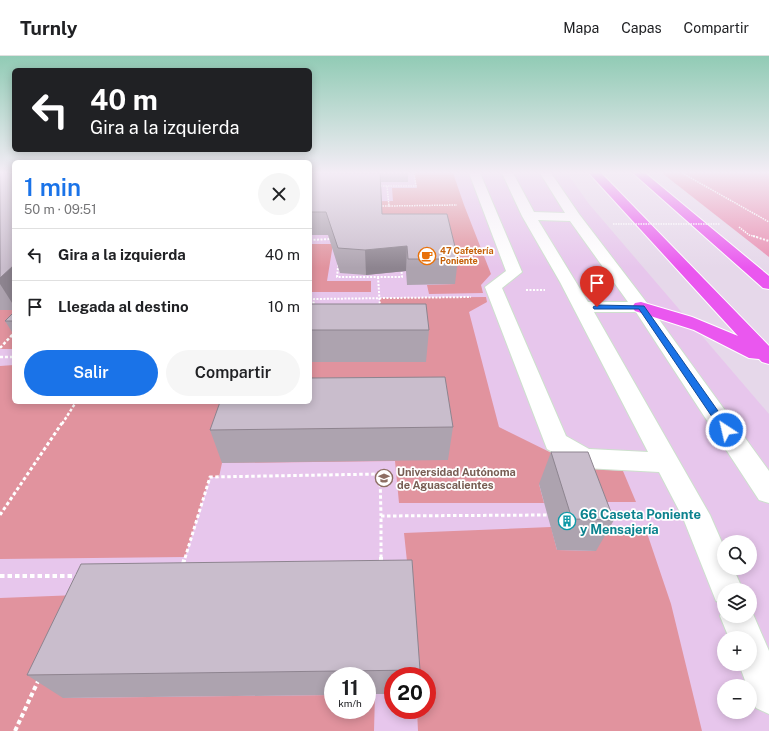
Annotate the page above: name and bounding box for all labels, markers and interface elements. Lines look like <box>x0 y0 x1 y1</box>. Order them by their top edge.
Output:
text: Turnly <box>20 17 77 39</box>
text: Mapa <box>563 20 599 36</box>
text: Capas <box>621 20 662 36</box>
text: Compartir <box>684 20 749 36</box>
text: 40 m <box>90 83 158 116</box>
icon: left <box>24 84 76 136</box>
text: Gira a la izquierda <box>90 117 239 138</box>
text: 1 min <box>24 173 81 201</box>
button: close <box>258 173 300 215</box>
text: 50 m · 09:51 <box>24 202 96 217</box>
icon: left <box>24 244 46 266</box>
place label: 47 Cafetería Poniente <box>440 245 494 266</box>
text: Gira a la izquierda <box>58 246 186 263</box>
text: 40 m <box>265 246 300 263</box>
cafe icon: 47 Cafetería Poniente <box>417 246 437 266</box>
pin <box>580 266 614 307</box>
icon: arrive <box>586 272 608 294</box>
icon: arrive <box>24 296 46 318</box>
text: Llegada al destino <box>58 298 189 315</box>
text: 10 m <box>268 298 300 315</box>
button: Salir <box>24 350 158 396</box>
button: Compartir <box>166 350 300 396</box>
position arrow <box>705 409 747 451</box>
place label: Universidad Autónoma de Aguascalientes <box>397 466 516 491</box>
school or university icon: Universidad Autónoma de Aguascalientes <box>374 468 394 488</box>
place label: 66 Caseta Poniente y Mensajería <box>580 507 701 537</box>
building icon: 66 Caseta Poniente y Mensajería <box>557 511 577 531</box>
map controls <box>717 535 757 719</box>
button: search <box>717 535 757 575</box>
button: layers <box>717 583 757 623</box>
button: + <box>717 631 757 671</box>
speed limit sign: 20 <box>384 667 436 719</box>
text: 11 <box>341 676 359 700</box>
button: − <box>717 679 757 719</box>
text: km/h <box>338 697 362 709</box>

